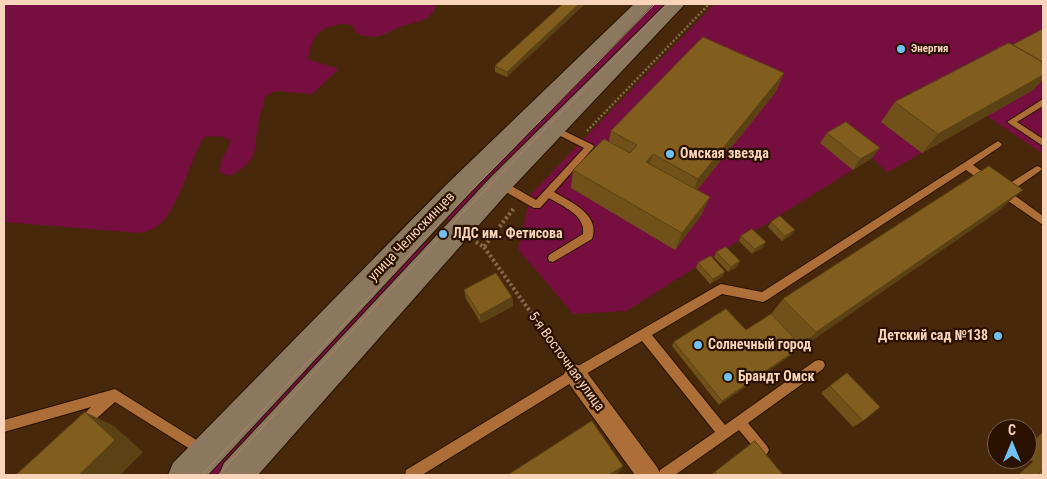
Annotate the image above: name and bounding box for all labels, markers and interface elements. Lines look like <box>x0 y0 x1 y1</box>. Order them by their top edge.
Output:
place label: Энергия <box>911 42 948 56</box>
marker: Энергия <box>895 43 907 55</box>
place label: Омская звезда <box>680 146 769 162</box>
marker: Омская звезда <box>664 148 676 160</box>
street label: улица Челюскинцев <box>365 189 459 285</box>
place label: ЛДС им. Фетисова <box>453 226 563 242</box>
marker: ЛДС им. Фетисова <box>437 228 449 240</box>
street label: 5-я Восточная улица <box>524 309 608 415</box>
place label: Детский сад №138 <box>878 328 988 344</box>
marker: Детский сад №138 <box>992 330 1004 342</box>
place label: Солнечный город <box>708 337 811 353</box>
marker: Солнечный город <box>692 339 704 351</box>
place label: Брандт Омск <box>738 369 814 385</box>
marker: Брандт Омск <box>722 371 734 383</box>
north arrow <box>987 419 1037 469</box>
text: С <box>1008 422 1016 438</box>

